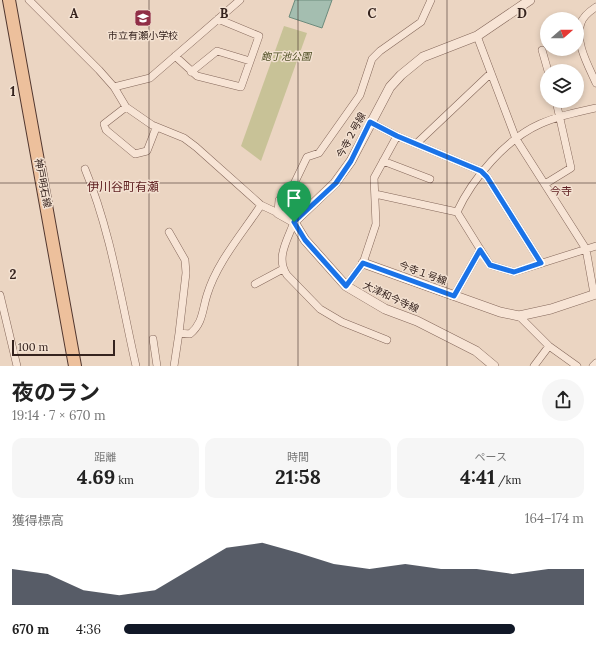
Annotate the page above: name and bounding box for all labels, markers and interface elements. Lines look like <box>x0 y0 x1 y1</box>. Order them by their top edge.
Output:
text: A <box>70 5 79 22</box>
text: B <box>220 5 229 22</box>
text: C <box>368 5 377 22</box>
text: D <box>517 5 527 22</box>
school or university icon: 市立有瀬小学校 <box>133 8 153 28</box>
north arrow <box>540 12 584 56</box>
map controls <box>540 12 584 108</box>
place label: 市立有瀬小学校 <box>108 29 178 42</box>
park label: 鉋丁池公園 <box>261 50 313 63</box>
button: layers <box>540 64 584 108</box>
text: 1 <box>10 83 16 100</box>
street label: 今寺２号線 <box>334 110 368 160</box>
street label: 神戸明石線 <box>32 157 54 209</box>
district label: 伊川谷町有瀬 <box>87 179 159 194</box>
pin <box>277 181 311 222</box>
district label: 今寺 <box>550 184 572 198</box>
icon: arrive <box>283 187 305 209</box>
street label: 今寺１号線 <box>397 258 449 288</box>
text: 2 <box>10 266 17 283</box>
street label: 大津和今寺線 <box>361 278 421 316</box>
scale bar <box>12 338 115 357</box>
text: 100 m <box>18 340 48 354</box>
text: 夜のラン <box>12 378 100 406</box>
button: share <box>542 379 584 421</box>
text: 19:14 · 7 × 670 m <box>12 407 106 424</box>
text: 距離 <box>94 450 116 464</box>
text: 時間 <box>287 450 309 464</box>
text: ペース <box>474 450 507 464</box>
text: 4.69 <box>77 464 115 489</box>
text: 21:58 <box>275 464 321 489</box>
text: 4:41 <box>460 464 495 489</box>
text: km <box>115 473 134 487</box>
text: /km <box>495 473 521 487</box>
text: 164–174 m <box>525 510 584 527</box>
text: 獲得標高 <box>12 512 64 529</box>
text: 670 m <box>12 621 49 638</box>
text: 4:36 <box>76 621 101 638</box>

